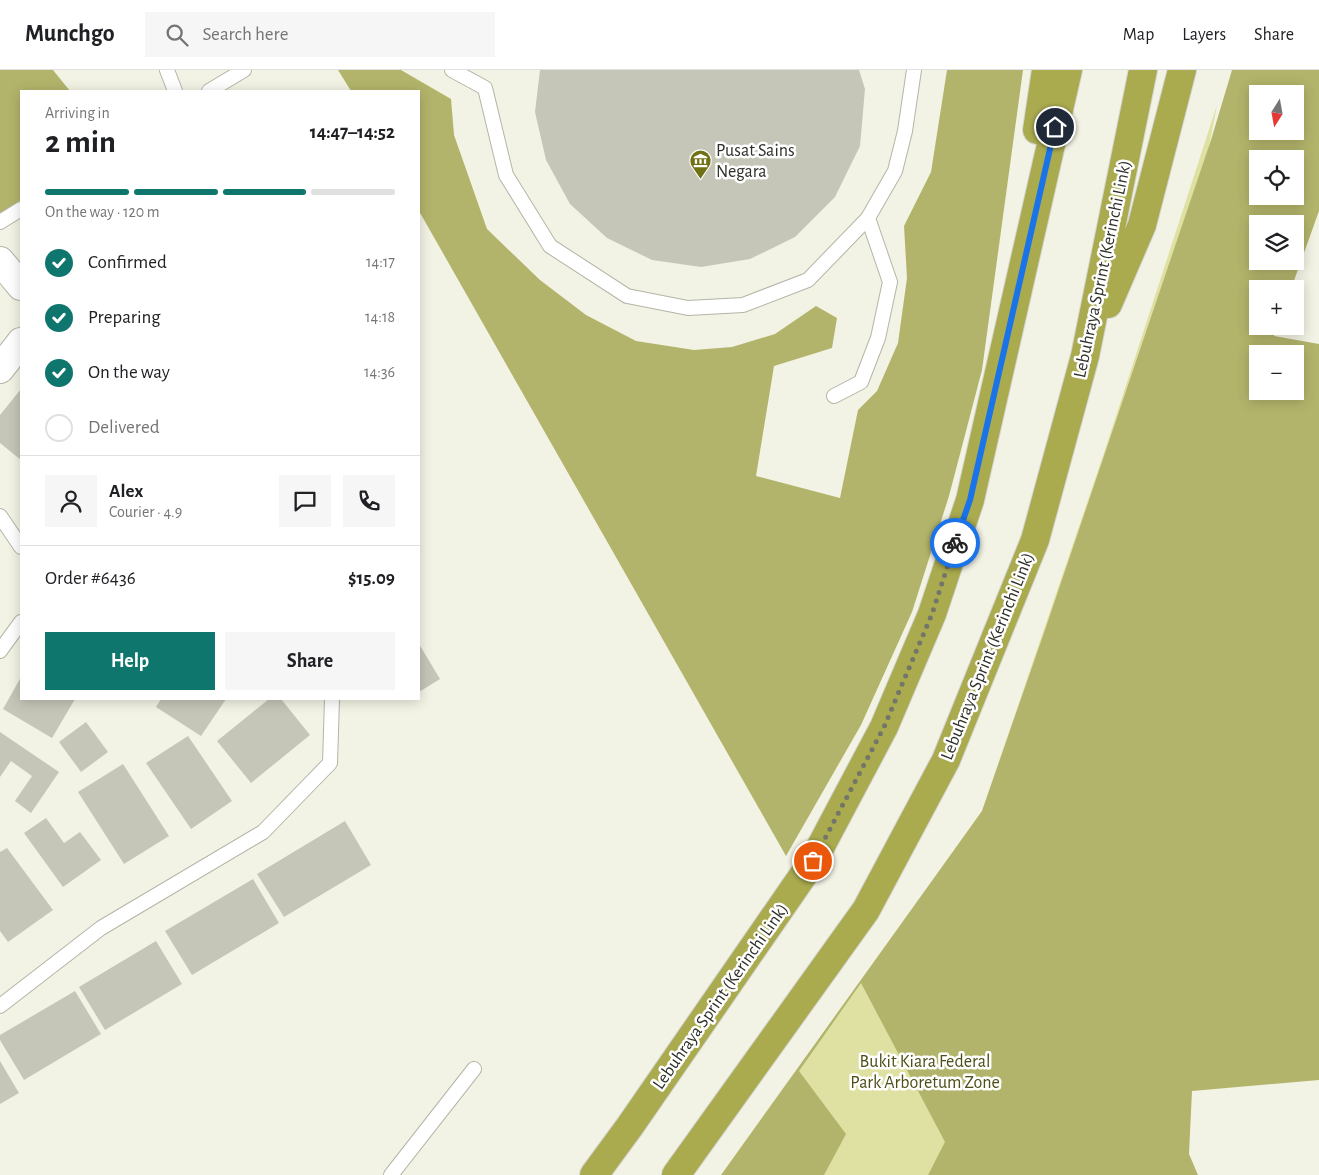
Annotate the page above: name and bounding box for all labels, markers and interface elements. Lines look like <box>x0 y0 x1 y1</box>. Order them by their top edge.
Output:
search box <box>145 12 495 57</box>
icon: search <box>163 21 191 49</box>
text: Munchgo <box>25 22 115 46</box>
text: Search here <box>203 25 288 44</box>
text: Map <box>1123 26 1154 44</box>
text: Layers <box>1182 26 1226 44</box>
text: Share <box>1254 26 1294 44</box>
north arrow <box>1249 85 1304 140</box>
map controls <box>1249 85 1304 400</box>
text: Arriving in <box>45 105 110 121</box>
pin <box>1034 106 1076 148</box>
icon: home <box>1041 113 1069 141</box>
text: 14:47–14:52 <box>310 123 395 142</box>
text: 2 min <box>45 126 116 158</box>
place label: Pusat Sains Negara <box>716 142 795 181</box>
museum icon: Pusat Sains Negara <box>688 148 712 179</box>
button: locate <box>1249 150 1304 205</box>
street label: Lebuhraya Sprint (Kerinchi Link) <box>1071 159 1135 380</box>
text: On the way · 120 m <box>45 204 160 220</box>
button: layers <box>1249 215 1304 270</box>
icon: check <box>45 249 73 277</box>
text: Confirmed <box>88 253 167 272</box>
text: 14:17 <box>366 254 395 270</box>
button: + <box>1249 280 1304 335</box>
icon: check <box>45 304 73 332</box>
text: Preparing <box>88 308 161 327</box>
text: 14:18 <box>365 309 395 325</box>
button: − <box>1249 345 1304 400</box>
icon: check <box>45 359 73 387</box>
text: On the way <box>88 363 170 382</box>
text: 14:36 <box>364 364 395 380</box>
text: Delivered <box>88 418 160 437</box>
button: person <box>45 475 97 527</box>
button: chat <box>279 475 331 527</box>
button: phone <box>343 475 395 527</box>
text: Alex <box>109 482 143 501</box>
text: Courier · 4.9 <box>109 504 182 520</box>
courier <box>930 518 980 568</box>
icon: bike <box>941 529 969 557</box>
street label: Lebuhraya Sprint (Kerinchi Link) <box>938 550 1038 763</box>
text: Order #6436 <box>45 569 136 588</box>
text: $15.09 <box>348 569 395 588</box>
button: Help <box>45 632 215 690</box>
button: Share <box>225 632 395 690</box>
pin <box>792 840 834 882</box>
icon: bag <box>799 847 827 875</box>
street label: Lebuhraya Sprint (Kerinchi Link) <box>650 900 792 1093</box>
park label: Bukit Kiara Federal Park Arboretum Zone <box>850 1053 1000 1092</box>

